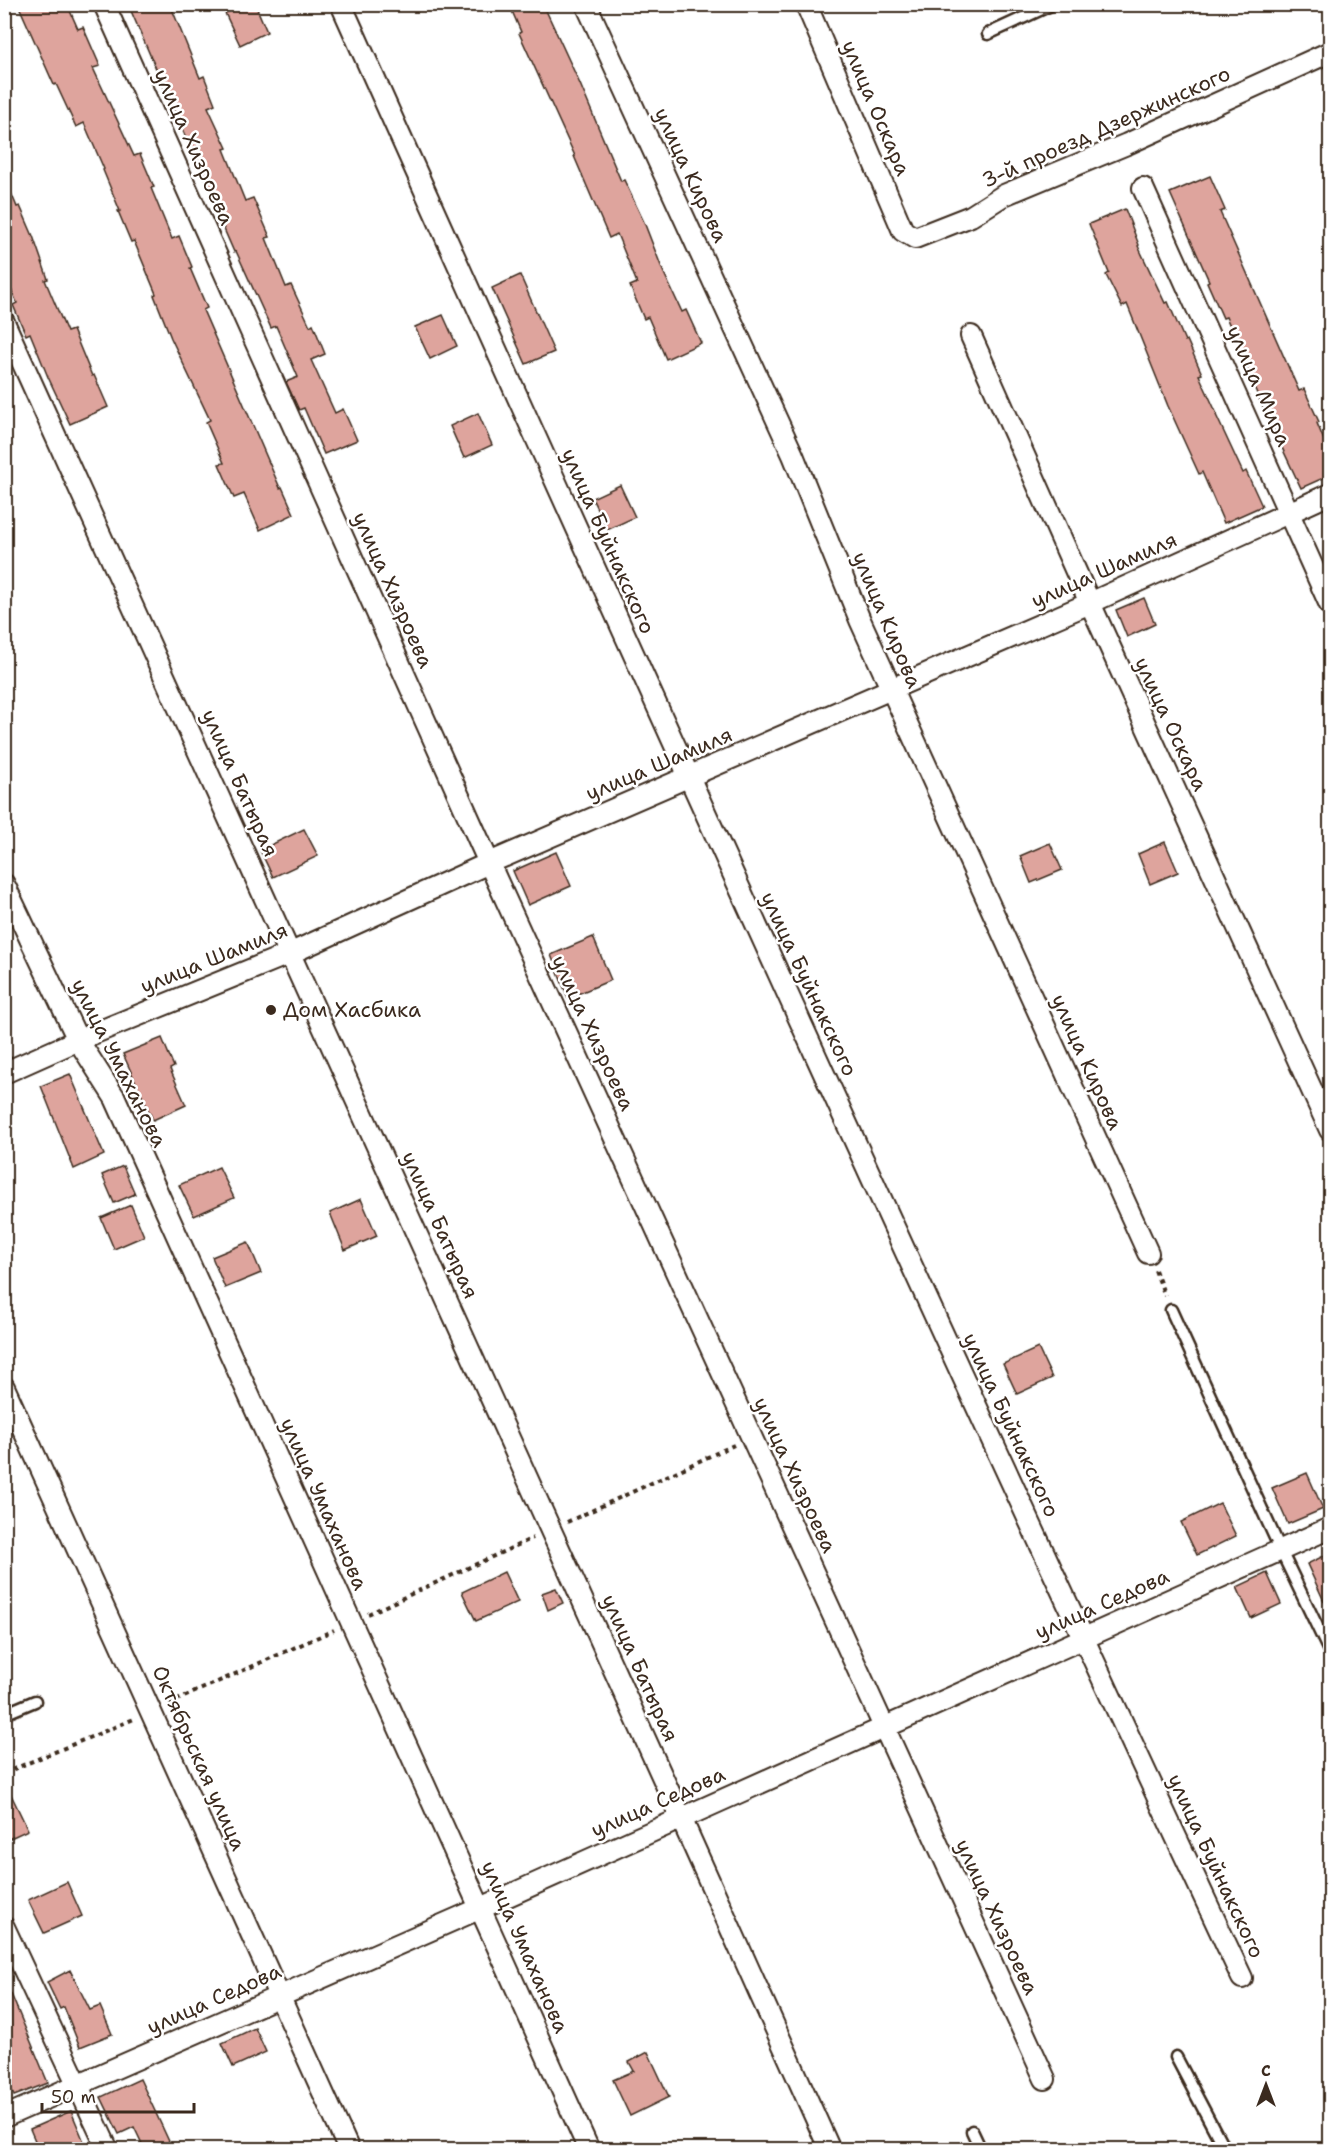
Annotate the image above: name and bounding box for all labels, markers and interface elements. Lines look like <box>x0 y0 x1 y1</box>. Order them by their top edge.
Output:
street label: улица Оскара <box>835 36 917 180</box>
street label: 3-й проезд Дзержинского <box>977 59 1235 195</box>
street label: улица Хизроева <box>147 64 241 230</box>
street label: улица Кирова <box>648 103 734 247</box>
street label: улица Мира <box>1220 321 1298 451</box>
street label: улица Буйнакского <box>554 444 662 638</box>
street label: улица Хизроева <box>346 507 440 673</box>
street label: улица Шамиля <box>1027 525 1181 615</box>
street label: улица Кирова <box>846 547 928 693</box>
street label: улица Оскара <box>1128 653 1214 795</box>
street label: улица Батырая <box>195 705 285 861</box>
street label: улица Шамиля <box>581 721 737 807</box>
street label: улица Буйнакского <box>754 887 864 1081</box>
street label: улица Шамиля <box>136 916 292 1000</box>
street label: улица Хизроева <box>545 951 641 1115</box>
street label: улица Умаханова <box>64 974 174 1152</box>
street label: улица Кирова <box>1045 990 1129 1134</box>
place label: Дом Хасбика <box>283 996 421 1024</box>
marker: Дом Хасбика <box>264 1003 278 1017</box>
street label: улица Батырая <box>395 1147 485 1303</box>
street label: улица Буйнакского <box>956 1328 1066 1522</box>
street label: улица Хизроева <box>747 1393 843 1557</box>
street label: улица Умаханова <box>273 1414 375 1594</box>
street label: улица Седова <box>1031 1562 1173 1646</box>
street label: улица Батырая <box>595 1590 685 1746</box>
street label: Октябрьская улица <box>146 1661 252 1855</box>
street label: улица Седова <box>587 1760 729 1844</box>
street label: улица Буйнакского <box>1161 1769 1271 1963</box>
street label: улица Хизроева <box>949 1835 1045 1999</box>
street label: улица Умаханова <box>474 1857 576 2037</box>
street label: улица Седова <box>143 1957 285 2041</box>
north arrow <box>1236 2055 1296 2115</box>
text: С <box>1261 2060 1271 2081</box>
scale bar <box>42 2076 194 2114</box>
text: 50 m <box>51 2085 96 2109</box>

